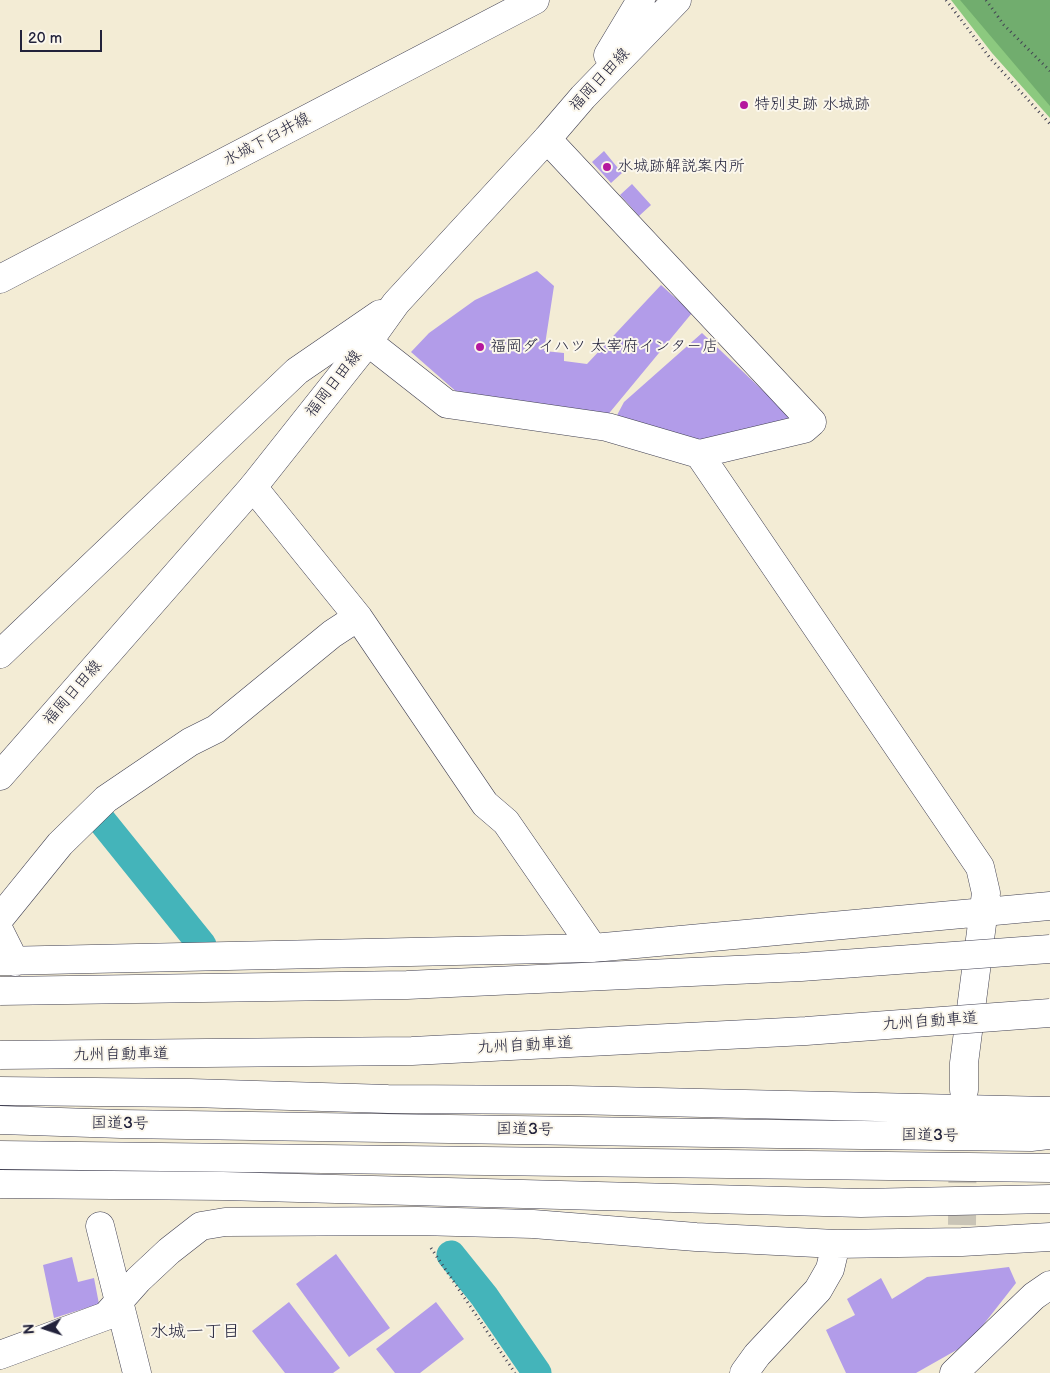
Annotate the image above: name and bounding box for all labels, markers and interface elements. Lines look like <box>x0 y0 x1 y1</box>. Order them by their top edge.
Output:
scale bar <box>22 20 105 52</box>
text: 20 m <box>28 29 62 48</box>
street label: 福岡日田線 <box>566 44 634 116</box>
place label: 特別史跡 水城跡 <box>754 95 870 115</box>
marker: 特別史跡 水城跡 <box>738 99 750 111</box>
street label: 水城下臼井線 <box>220 109 314 171</box>
place label: 水城跡解説案内所 <box>617 157 745 177</box>
marker: 水城跡解説案内所 <box>601 161 613 173</box>
place label: 福岡ダイハツ 太宰府インタ－店 <box>490 337 718 357</box>
marker: 福岡ダイハツ 太宰府インタ－店 <box>474 341 486 353</box>
street label: 福岡日田線 <box>302 347 366 421</box>
street label: 福岡日田線 <box>40 657 106 729</box>
street label: 九州自動車道 <box>881 1009 979 1035</box>
street label: 九州自動車道 <box>477 1034 573 1058</box>
street label: 九州自動車道 <box>73 1045 169 1065</box>
street label: 国道3号 <box>91 1114 149 1134</box>
street label: 国道3号 <box>496 1120 554 1140</box>
street label: 国道3号 <box>901 1126 959 1146</box>
north arrow <box>20 1303 70 1353</box>
district label: 水城一丁目 <box>150 1321 240 1343</box>
text: N <box>21 1323 38 1335</box>

